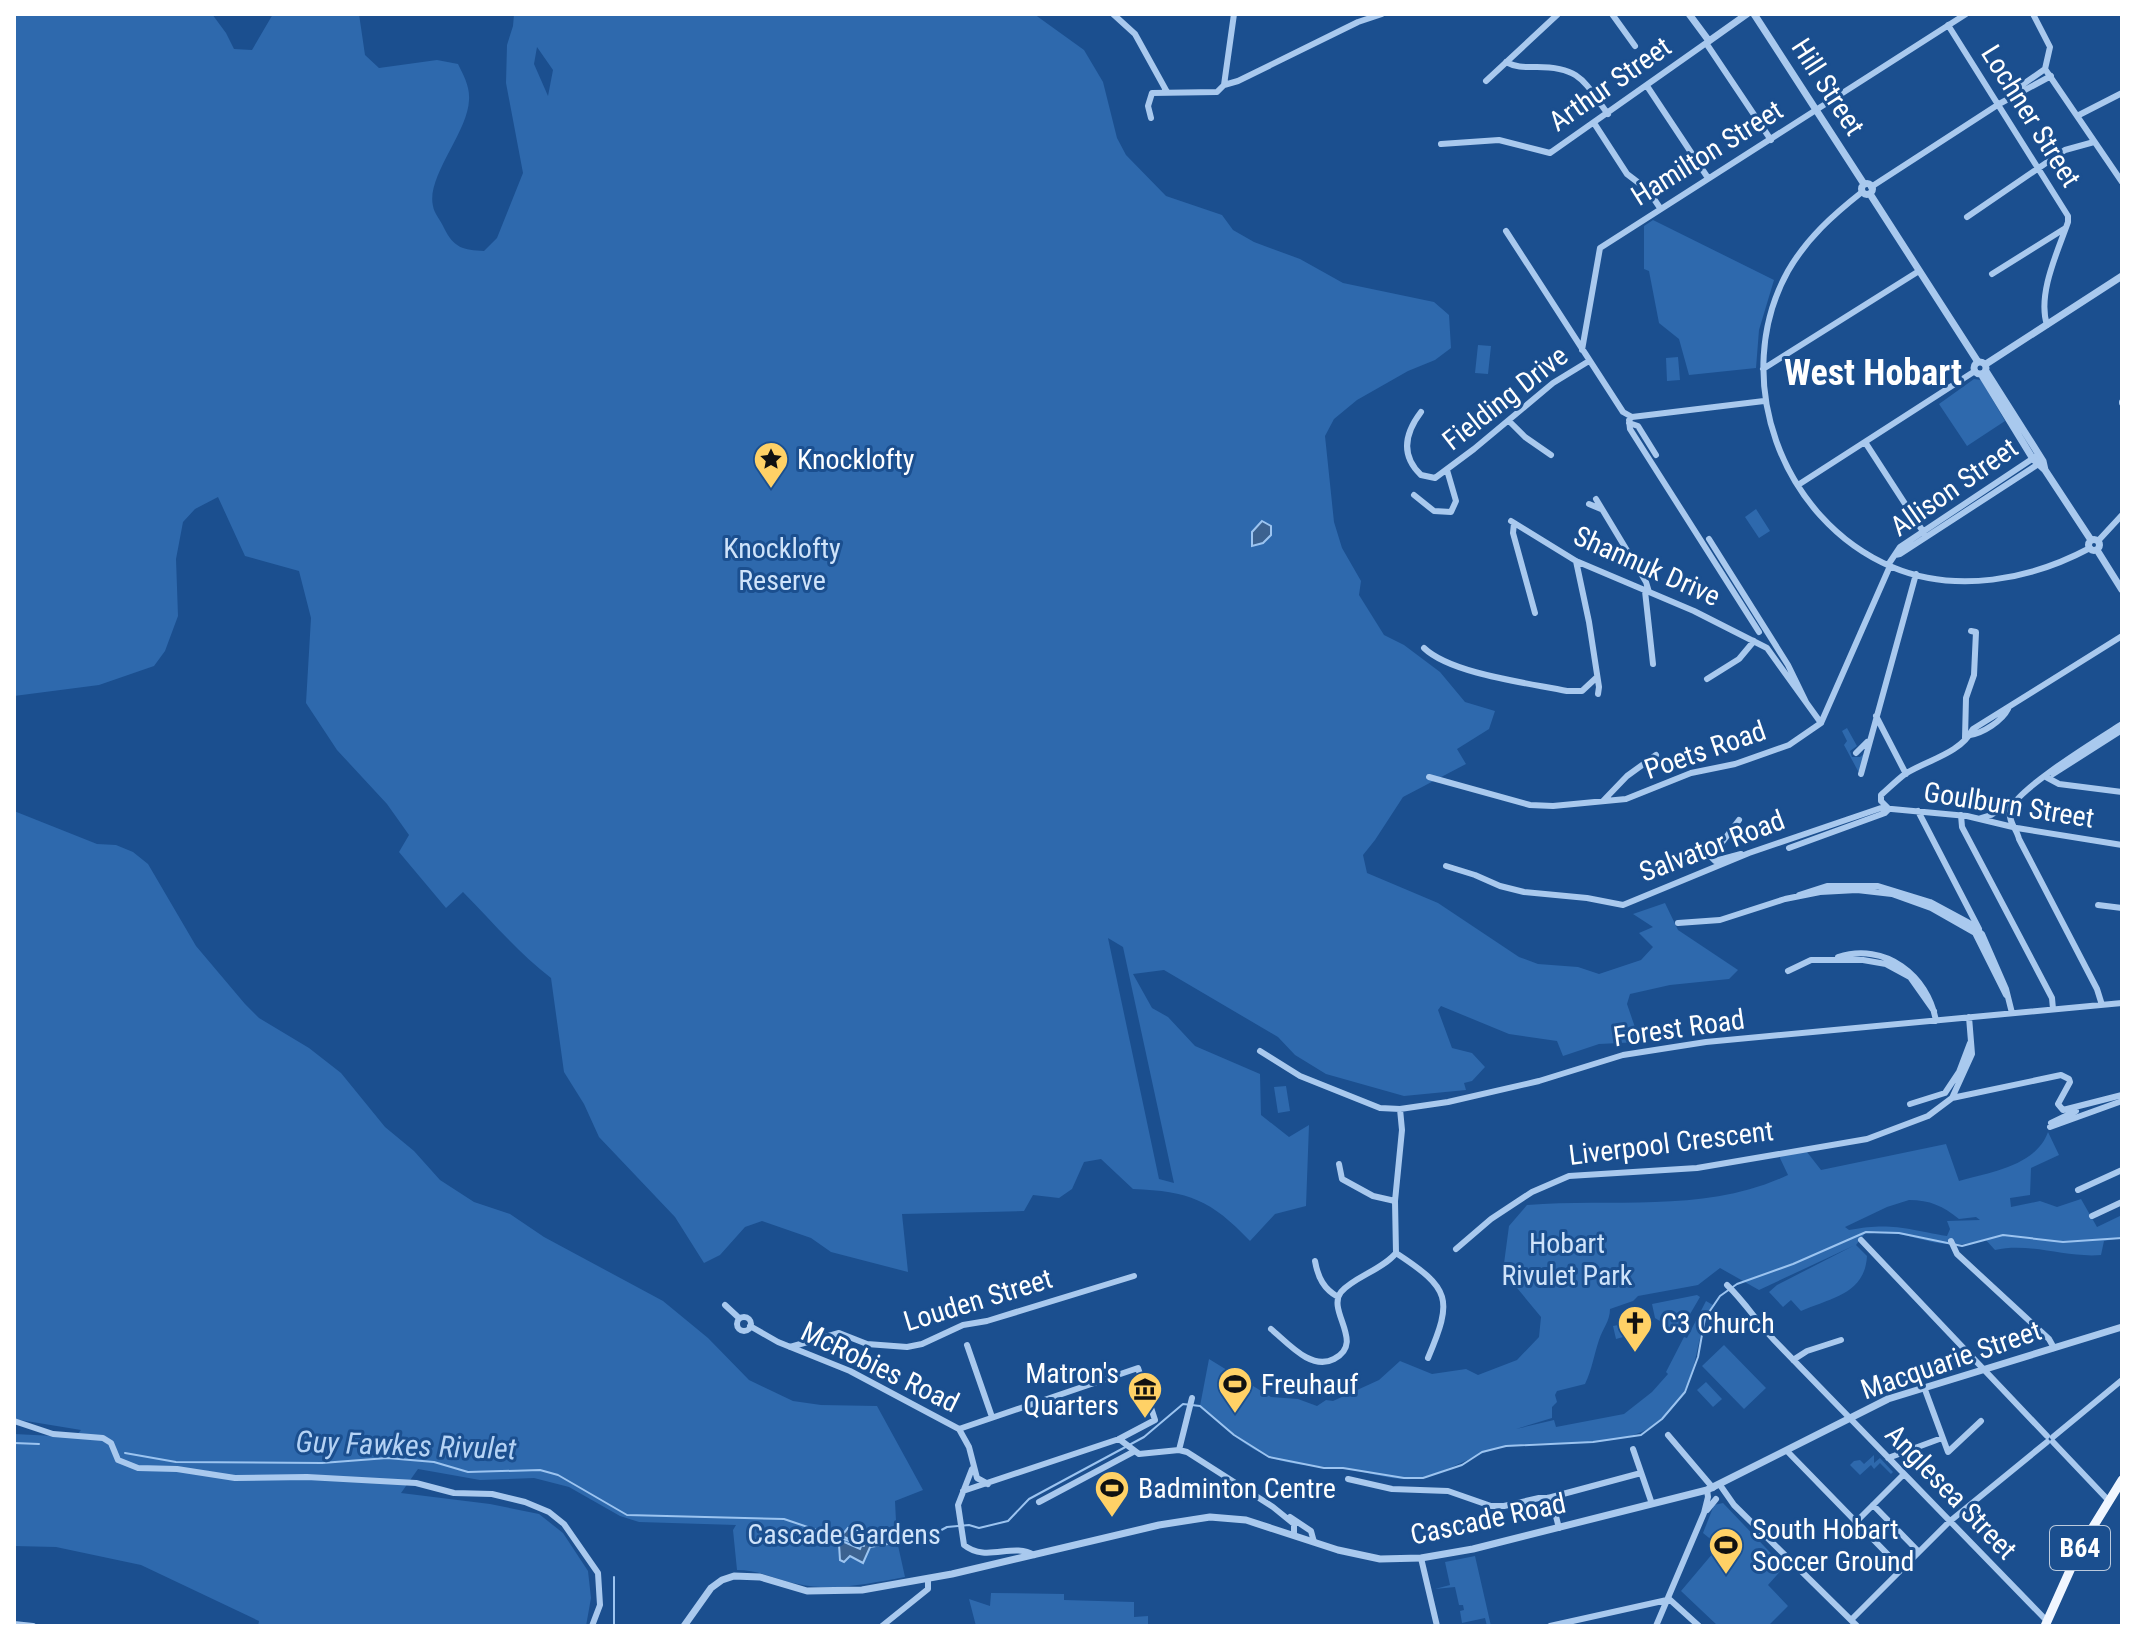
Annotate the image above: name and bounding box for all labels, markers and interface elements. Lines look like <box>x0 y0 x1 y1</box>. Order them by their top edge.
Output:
street label: Arthur Street <box>1543 30 1677 138</box>
street label: Hill Street <box>1785 32 1871 142</box>
street label: Lochner Street <box>1974 39 2088 193</box>
street label: Hamilton Street <box>1625 93 1789 213</box>
street label: Fielding Drive <box>1436 339 1574 457</box>
district label: West Hobart <box>1784 352 1962 394</box>
street label: Allison Street <box>1884 431 2024 543</box>
place icon: Knocklofty <box>752 440 790 490</box>
place label: Knocklofty <box>797 443 915 476</box>
street label: Shannuk Drive <box>1569 519 1725 613</box>
park label: Knocklofty Reserve <box>723 532 841 597</box>
street label: Poets Road <box>1640 714 1770 786</box>
street label: Goulburn Street <box>1921 775 2097 835</box>
street label: Salvator Road <box>1635 803 1789 889</box>
street label: Forest Road <box>1611 1002 1747 1054</box>
street label: Liverpool Crescent <box>1567 1114 1775 1172</box>
park label: Hobart Rivulet Park <box>1502 1227 1633 1292</box>
street label: Louden Street <box>900 1262 1056 1338</box>
church icon: C3 Church <box>1616 1304 1654 1354</box>
place label: C3 Church <box>1661 1307 1775 1340</box>
street label: Macquarie Street <box>1856 1314 2046 1406</box>
street label: McRobies Road <box>796 1315 964 1419</box>
place label: Matron's Quarters <box>1023 1357 1119 1422</box>
sports icon: Freuhauf <box>1216 1365 1254 1415</box>
place label: Freuhauf <box>1261 1368 1359 1401</box>
museum icon: Matron's Quarters <box>1126 1370 1164 1420</box>
street label: Anglesea Street <box>1879 1418 2023 1566</box>
water label: Guy Fawkes Rivulet <box>295 1424 517 1466</box>
sports icon: Badminton Centre <box>1093 1469 1131 1519</box>
place label: Badminton Centre <box>1138 1472 1336 1505</box>
street label: Cascade Road <box>1407 1486 1569 1552</box>
place label: South Hobart Soccer Ground <box>1752 1513 1914 1578</box>
park label: Cascade Gardens <box>747 1518 941 1551</box>
sports icon: South Hobart Soccer Ground <box>1707 1526 1745 1576</box>
road number: B64 <box>2050 1526 2110 1570</box>

